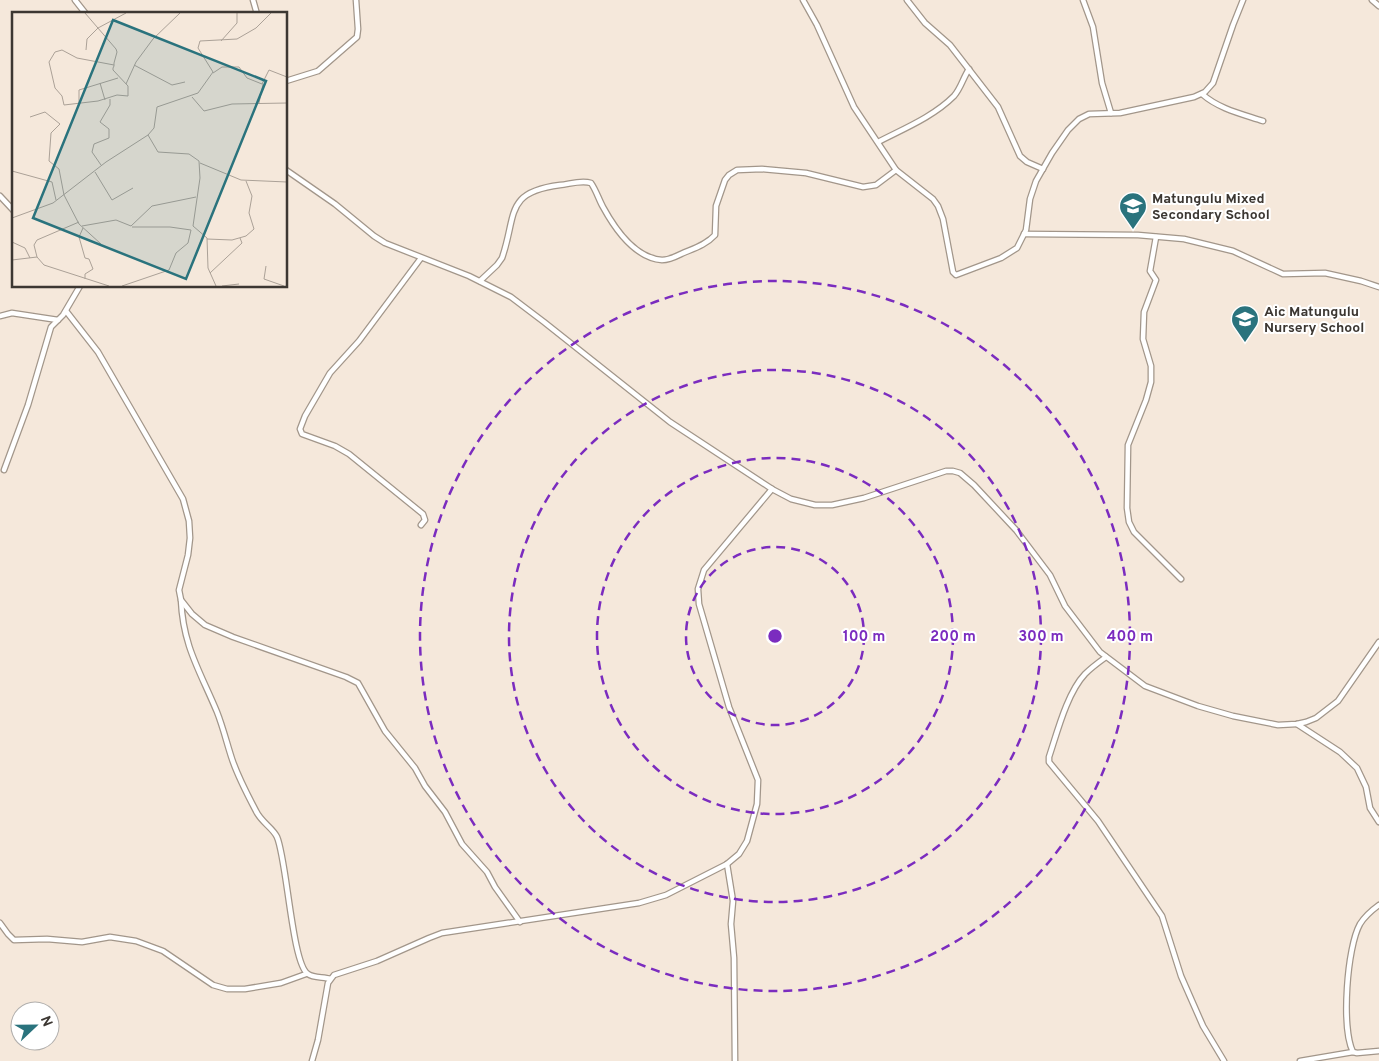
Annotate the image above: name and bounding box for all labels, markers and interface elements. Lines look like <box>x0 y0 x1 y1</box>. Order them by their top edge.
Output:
inset map <box>12 12 288 288</box>
school or university icon: Matungulu Mixed Secondary School <box>1118 191 1148 230</box>
place label: Matungulu Mixed Secondary School <box>1152 191 1270 224</box>
school or university icon: Aic Matungulu Nursery School <box>1230 304 1260 343</box>
place label: Aic Matungulu Nursery School <box>1264 304 1364 337</box>
centre of rings <box>766 627 784 645</box>
text: 100 m <box>843 628 885 647</box>
text: 200 m <box>930 628 976 647</box>
text: 300 m <box>1018 628 1064 647</box>
text: 400 m <box>1107 628 1153 647</box>
north arrow <box>10 1001 60 1051</box>
text: N <box>36 1014 55 1030</box>

